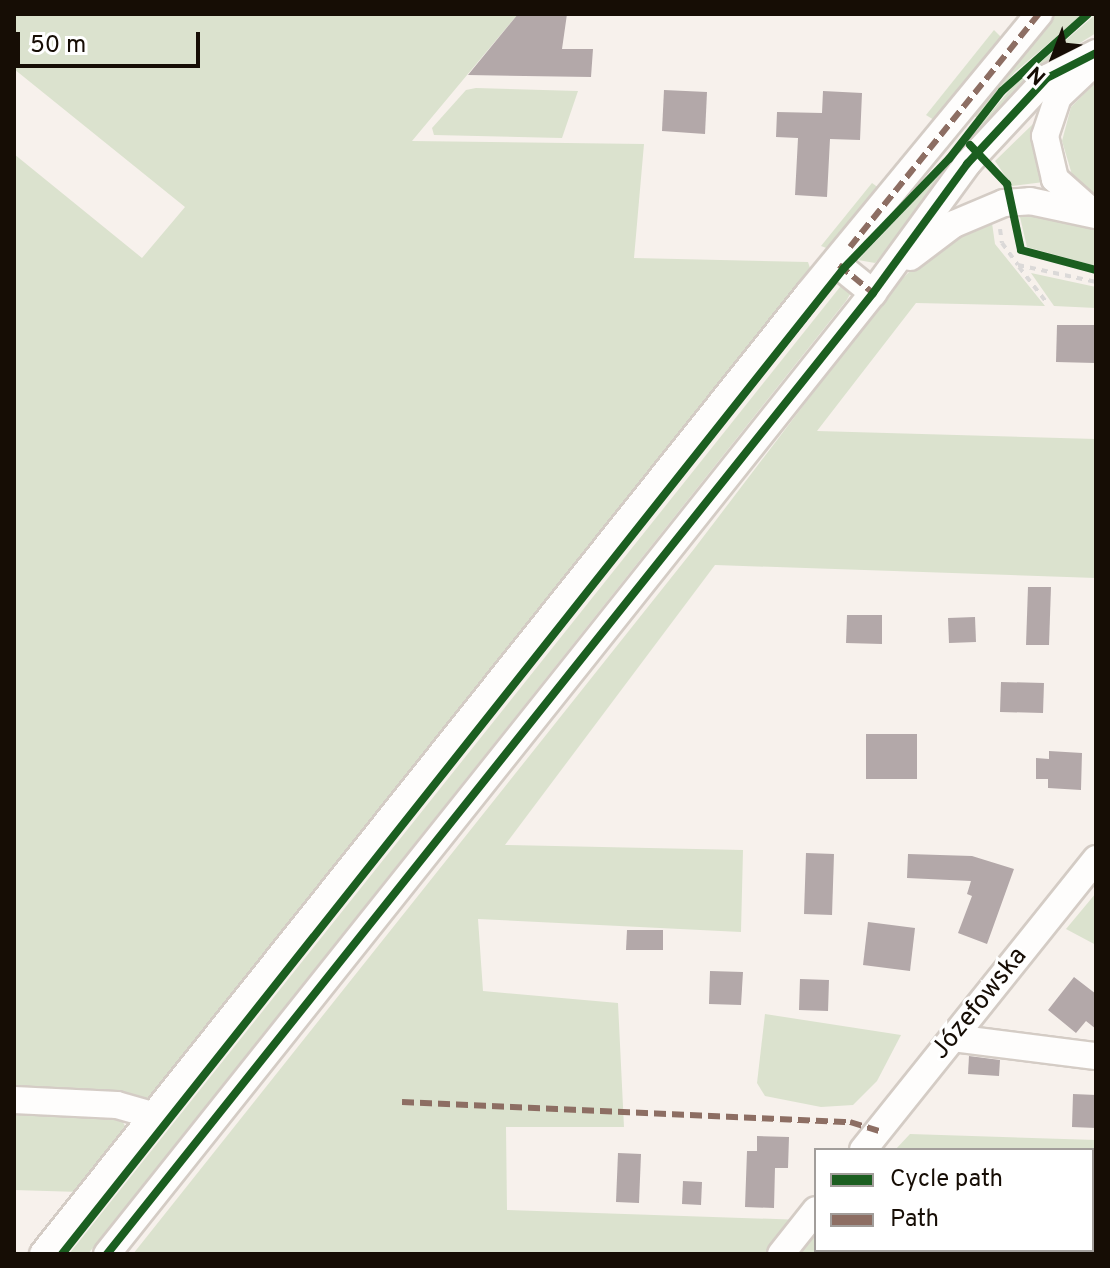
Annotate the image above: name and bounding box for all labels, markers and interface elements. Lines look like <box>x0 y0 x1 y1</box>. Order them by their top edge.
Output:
scale bar <box>20 16 204 66</box>
north arrow <box>1014 16 1094 96</box>
text: 50 m <box>30 31 86 61</box>
text: N <box>1023 59 1053 90</box>
street label: Józefowska <box>925 942 1035 1066</box>
legend <box>814 1148 1094 1252</box>
text: Cycle path <box>890 1165 1003 1195</box>
text: Path <box>890 1205 939 1235</box>

